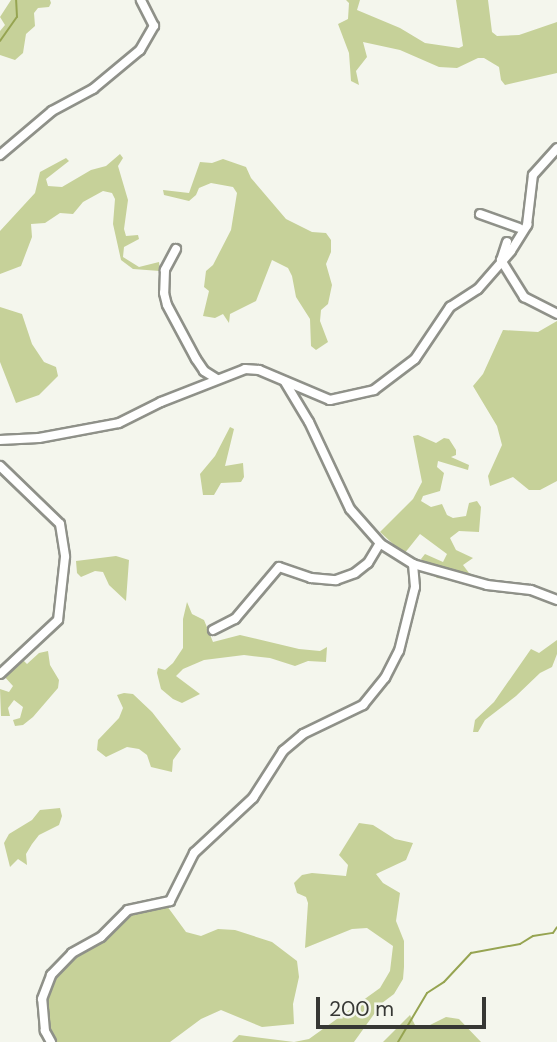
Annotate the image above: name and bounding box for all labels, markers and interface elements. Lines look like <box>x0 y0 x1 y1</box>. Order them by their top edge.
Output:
scale bar <box>319 982 489 1026</box>
text: 200 m <box>329 995 394 1023</box>

